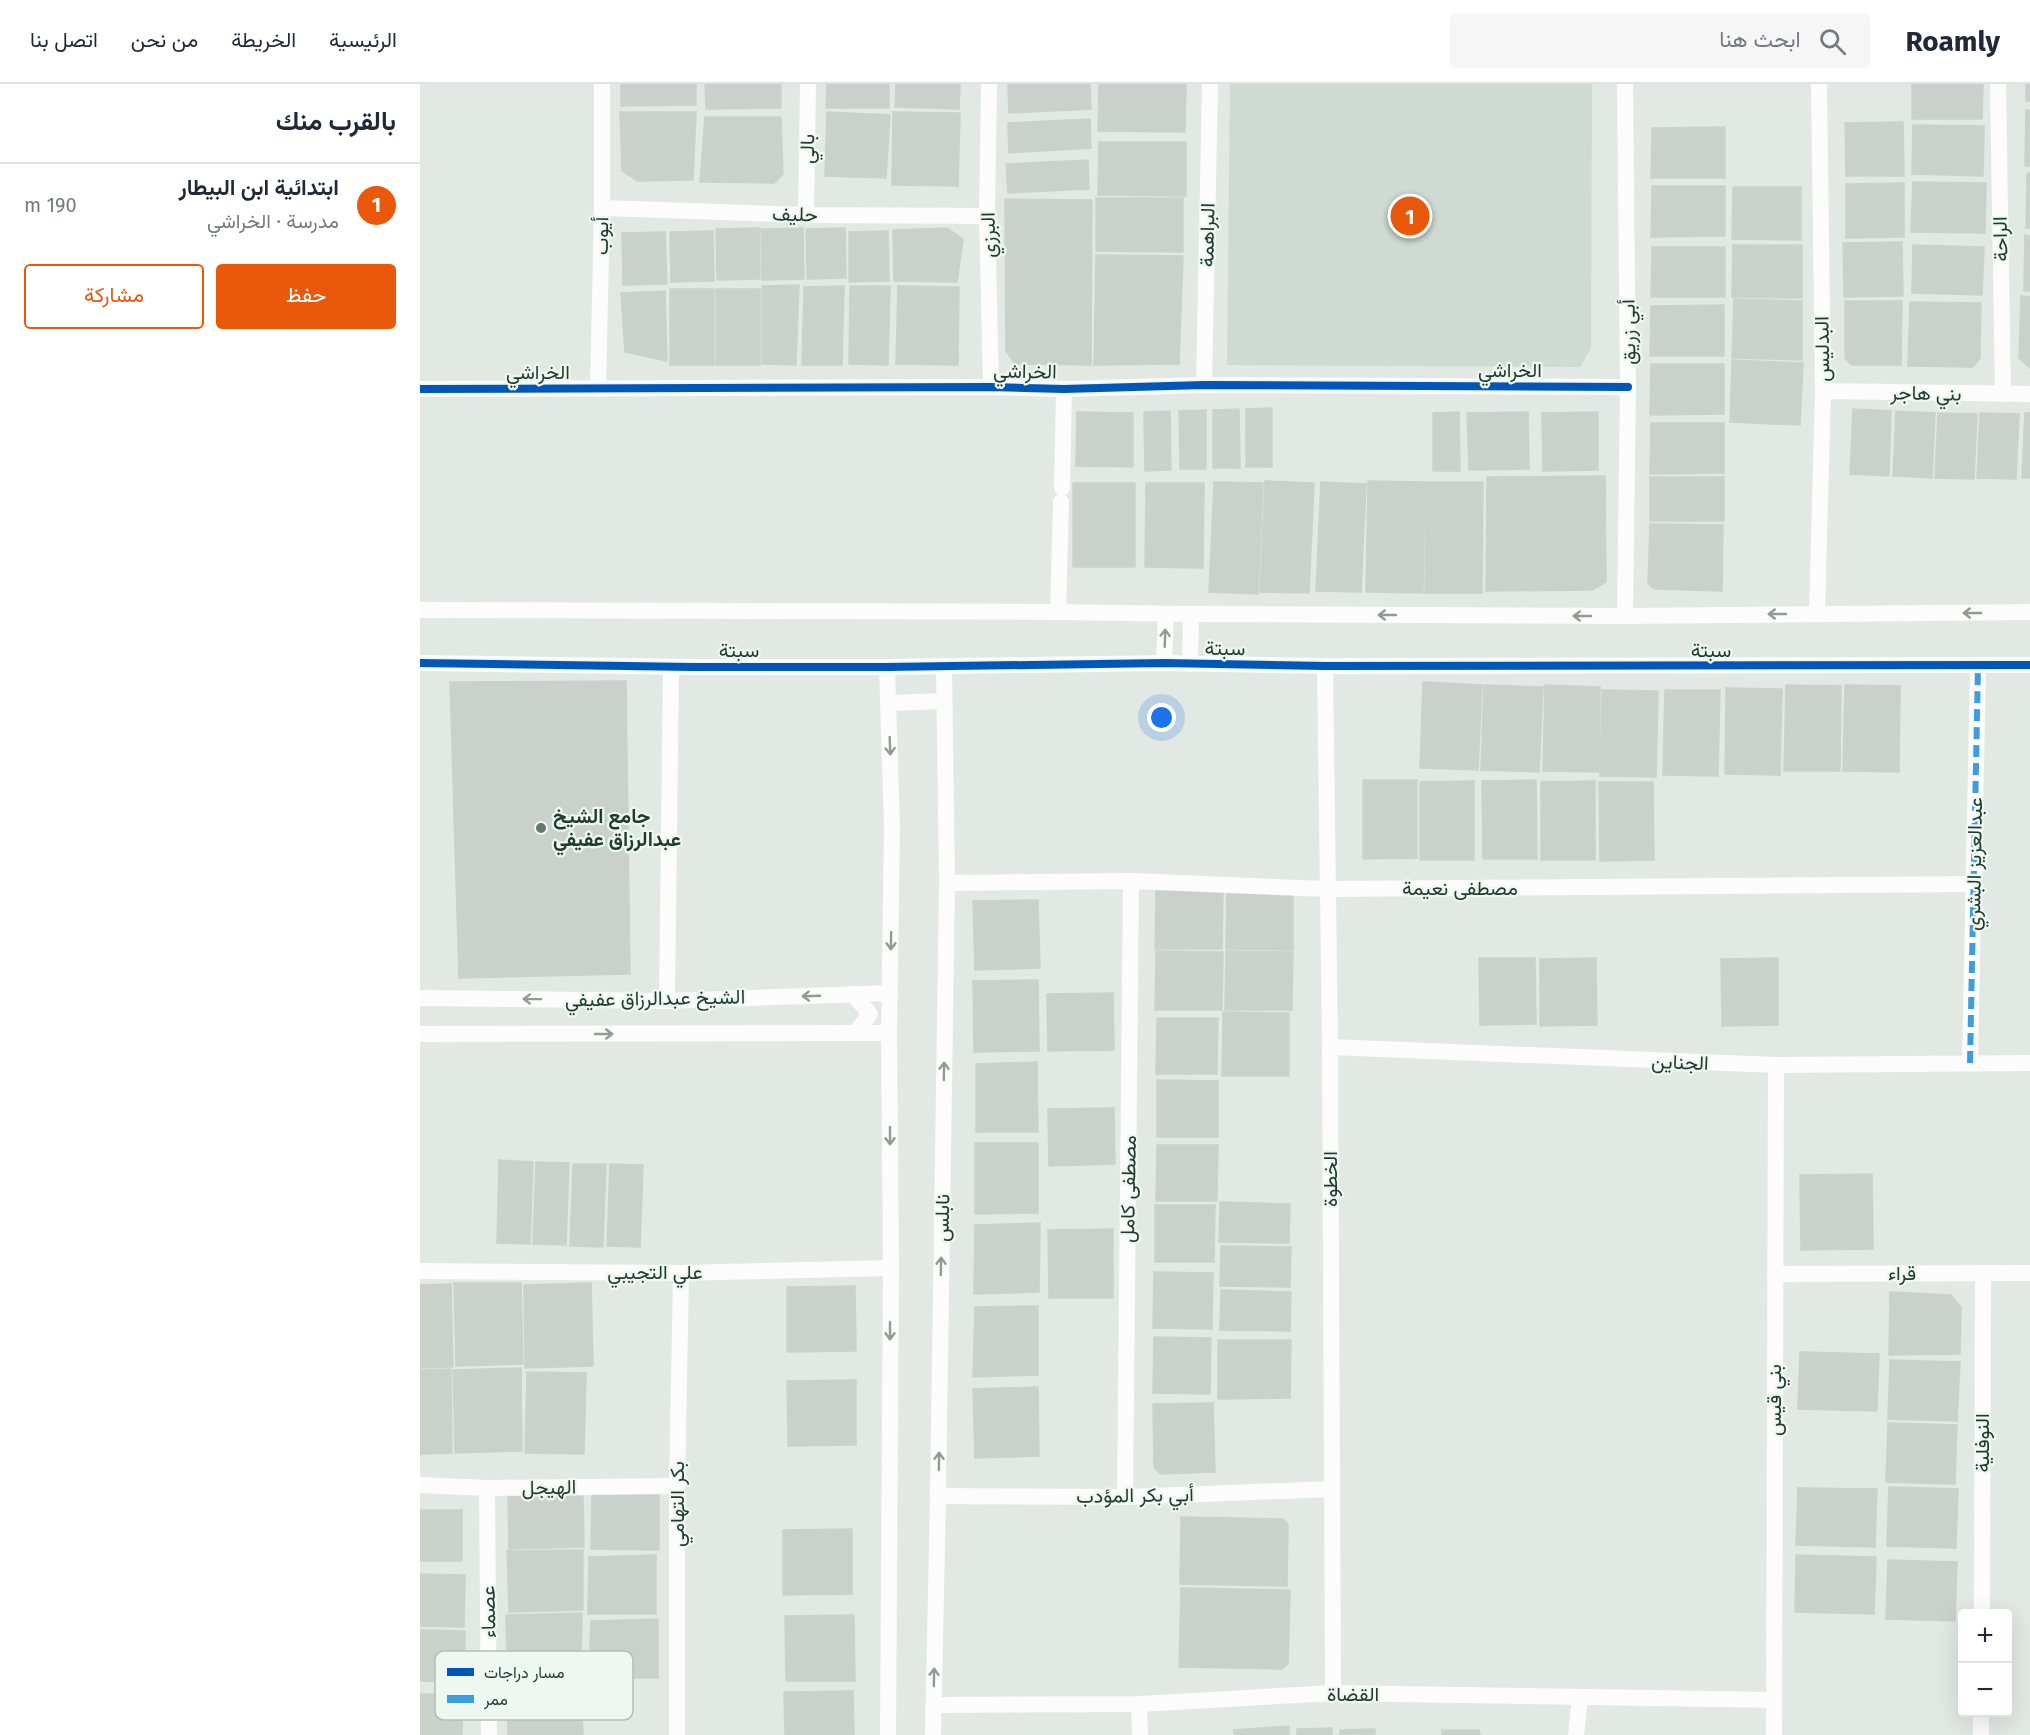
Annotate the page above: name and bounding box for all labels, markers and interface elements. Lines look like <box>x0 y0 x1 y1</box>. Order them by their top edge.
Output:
search box <box>1450 14 1870 68</box>
icon: search <box>1816 25 1849 58</box>
text: Roamly <box>1906 25 2000 58</box>
text: ابحث هنا <box>1719 26 1801 53</box>
text: اتصل بنا <box>30 27 98 53</box>
text: من نحن <box>131 27 198 53</box>
text: الخريطة <box>231 27 296 53</box>
text: الرئيسية <box>329 27 397 53</box>
text: بالقرب منك <box>276 106 396 137</box>
street label: بالي <box>795 134 824 164</box>
text: ابتدائية ابن البيطار <box>179 174 339 201</box>
text: 190 m <box>24 193 77 217</box>
text: 1 <box>372 193 381 217</box>
pin: 1 <box>1390 194 1430 238</box>
street label: حليف <box>772 202 818 226</box>
street label: البراهمة <box>1194 203 1221 267</box>
text: مدرسة · الخراشي <box>207 209 339 233</box>
street label: البرزي <box>976 212 1005 258</box>
street label: أيوب <box>589 216 614 255</box>
street label: الراحة <box>1988 216 2013 262</box>
button: مشاركة <box>24 264 204 329</box>
button: حفظ <box>216 264 396 329</box>
street label: أبي زريق <box>1615 298 1646 365</box>
street label: البدليس <box>1809 316 1835 382</box>
street label: الخراشي <box>993 358 1057 389</box>
street label: الخراشي <box>1478 358 1542 387</box>
street label: الخراشي <box>506 360 570 389</box>
street label: بني هاجر <box>1889 380 1962 411</box>
one-way arrow <box>1962 607 1982 619</box>
one-way arrow <box>1377 609 1397 621</box>
one-way arrow <box>1767 609 1787 620</box>
one-way arrow <box>1572 610 1592 622</box>
one-way arrow <box>1159 629 1171 649</box>
street label: سبتة <box>1204 636 1246 660</box>
street label: سبتة <box>719 638 759 662</box>
street label: سبتة <box>1691 638 1731 662</box>
your location <box>1147 703 1176 732</box>
one-way arrow <box>884 736 895 756</box>
street label: عبدالعزيز البشري <box>1961 797 1992 931</box>
place label: جامع الشيخ عبدالرزاق عفيفي <box>553 804 681 856</box>
marker: جامع الشيخ عبدالرزاق عفيفي <box>534 821 548 835</box>
street label: مصطفى نعيمة <box>1402 876 1518 900</box>
one-way arrow <box>885 931 897 951</box>
street label: الشيخ عبدالرزاق عفيفي <box>565 984 745 1017</box>
one-way arrow <box>801 990 821 1001</box>
one-way arrow <box>522 993 542 1005</box>
one-way arrow <box>594 1028 614 1040</box>
street label: الجناين <box>1651 1049 1709 1075</box>
one-way arrow <box>938 1061 950 1081</box>
one-way arrow <box>884 1126 896 1146</box>
street label: مصطفى كامل <box>1115 1135 1141 1243</box>
street label: الخطوة <box>1318 1151 1343 1207</box>
street label: نابلس <box>930 1194 954 1242</box>
one-way arrow <box>936 1256 947 1276</box>
street label: علي التجيبي <box>607 1260 703 1289</box>
street label: قراء <box>1888 1261 1916 1286</box>
one-way arrow <box>885 1321 896 1341</box>
street label: بني قيس <box>1762 1364 1791 1436</box>
street label: النوفلية <box>1970 1413 1995 1473</box>
one-way arrow <box>933 1451 945 1471</box>
street label: بكر التهامي <box>665 1461 694 1547</box>
street label: الهيجل <box>521 1475 577 1500</box>
street label: أبي بكر المؤدب <box>1076 1482 1194 1513</box>
street label: عصماء <box>476 1586 500 1638</box>
map controls <box>1958 1609 2012 1717</box>
button: + <box>1958 1609 2012 1663</box>
legend <box>435 1651 633 1720</box>
text: مسار دراجات <box>484 1663 565 1683</box>
button: − <box>1958 1663 2012 1717</box>
one-way arrow <box>928 1667 940 1687</box>
street label: القضاة <box>1327 1682 1379 1706</box>
text: ممر <box>483 1690 508 1710</box>

